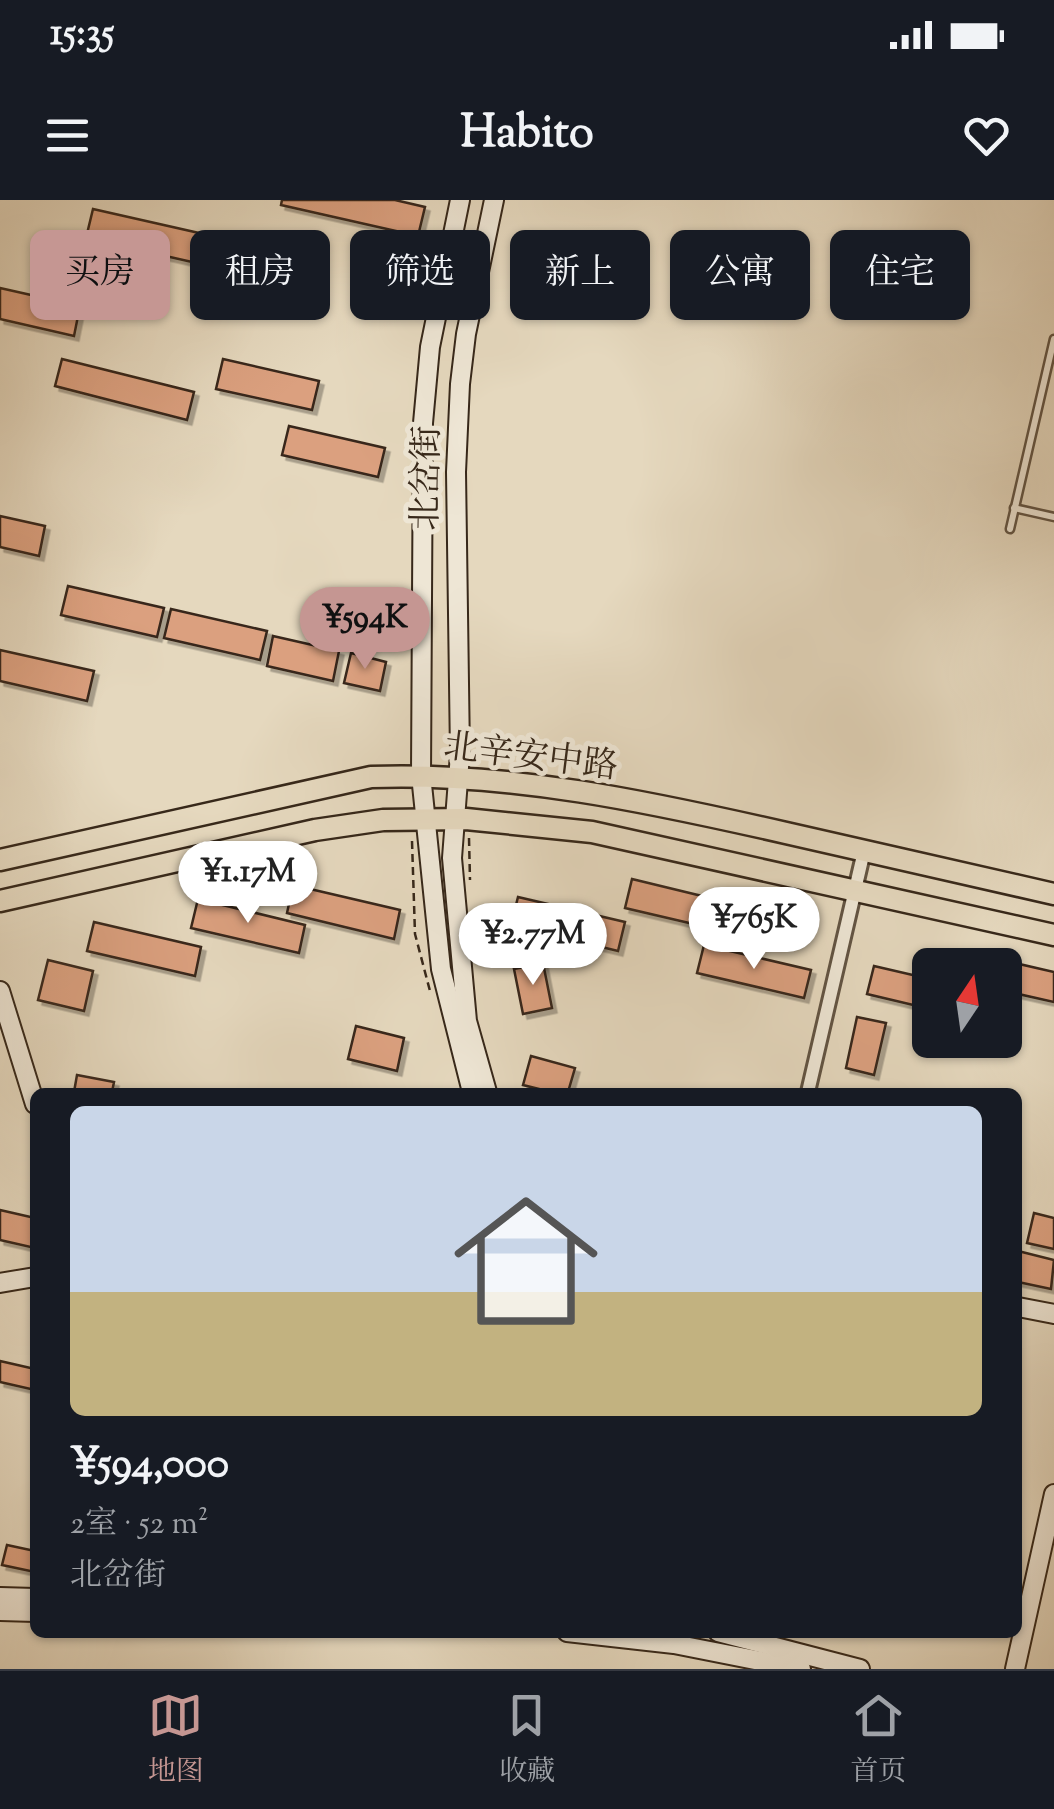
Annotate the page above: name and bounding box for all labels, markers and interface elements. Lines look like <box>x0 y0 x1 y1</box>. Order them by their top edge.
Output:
text: 15:35 <box>50 8 114 62</box>
text: Habito <box>460 103 594 168</box>
icon: menu <box>40 108 95 163</box>
icon: heart <box>959 108 1014 163</box>
chip: 买房 <box>30 230 170 320</box>
chip: 租房 <box>190 230 330 320</box>
chip: 筛选 <box>350 230 490 320</box>
chip: 新上 <box>510 230 650 320</box>
chip: 公寓 <box>670 230 810 320</box>
chip: 住宅 <box>830 230 970 320</box>
street label: 北岔街 <box>402 425 455 531</box>
pin: ¥594K <box>295 587 435 672</box>
text: ¥594K <box>322 596 408 642</box>
street label: 北辛安中路 <box>441 722 621 794</box>
pin: ¥1.17M <box>167 841 329 926</box>
text: ¥1.17M <box>200 850 296 896</box>
pin: ¥765K <box>684 887 824 972</box>
text: ¥765K <box>711 896 797 942</box>
pin: ¥2.77M <box>452 903 614 988</box>
text: ¥2.77M <box>481 912 585 958</box>
north arrow <box>912 948 1022 1058</box>
map controls <box>912 948 1022 1058</box>
icon: home <box>436 1171 616 1351</box>
text: ¥594,000 <box>70 1436 229 1496</box>
text: 2室 · 52 m² <box>70 1502 209 1548</box>
text: 北岔街 <box>70 1554 166 1600</box>
tab: 地图 <box>148 1688 204 1793</box>
tab: 收藏 <box>499 1688 555 1793</box>
tab: 首页 <box>850 1688 906 1793</box>

